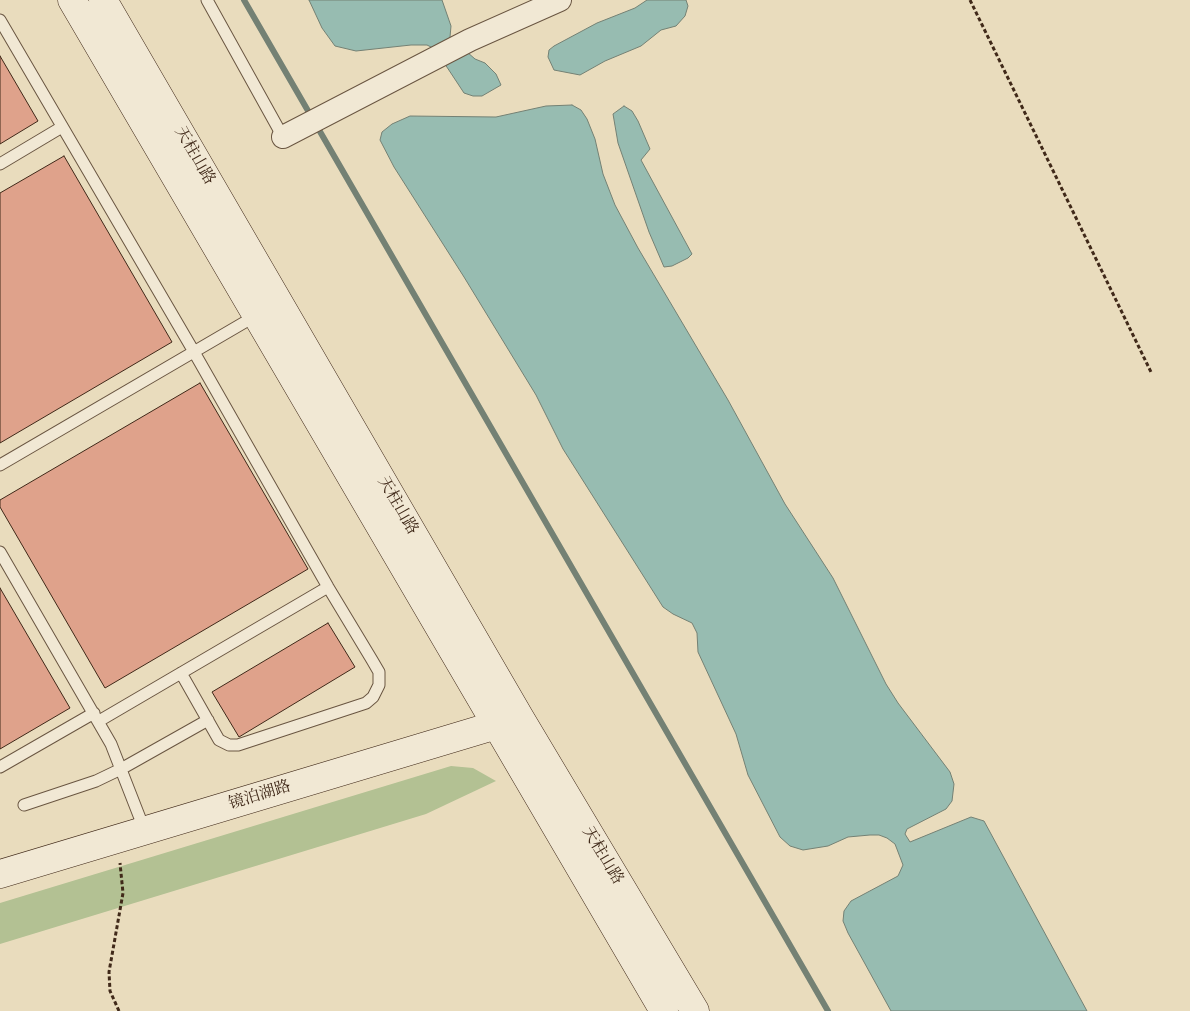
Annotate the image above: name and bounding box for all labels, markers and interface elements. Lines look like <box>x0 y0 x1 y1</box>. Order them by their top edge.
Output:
street label: 天柱山路 <box>170 123 218 189</box>
street label: 天柱山路 <box>373 473 421 539</box>
street label: 镜泊湖路 <box>227 777 293 815</box>
street label: 天柱山路 <box>577 824 627 888</box>

